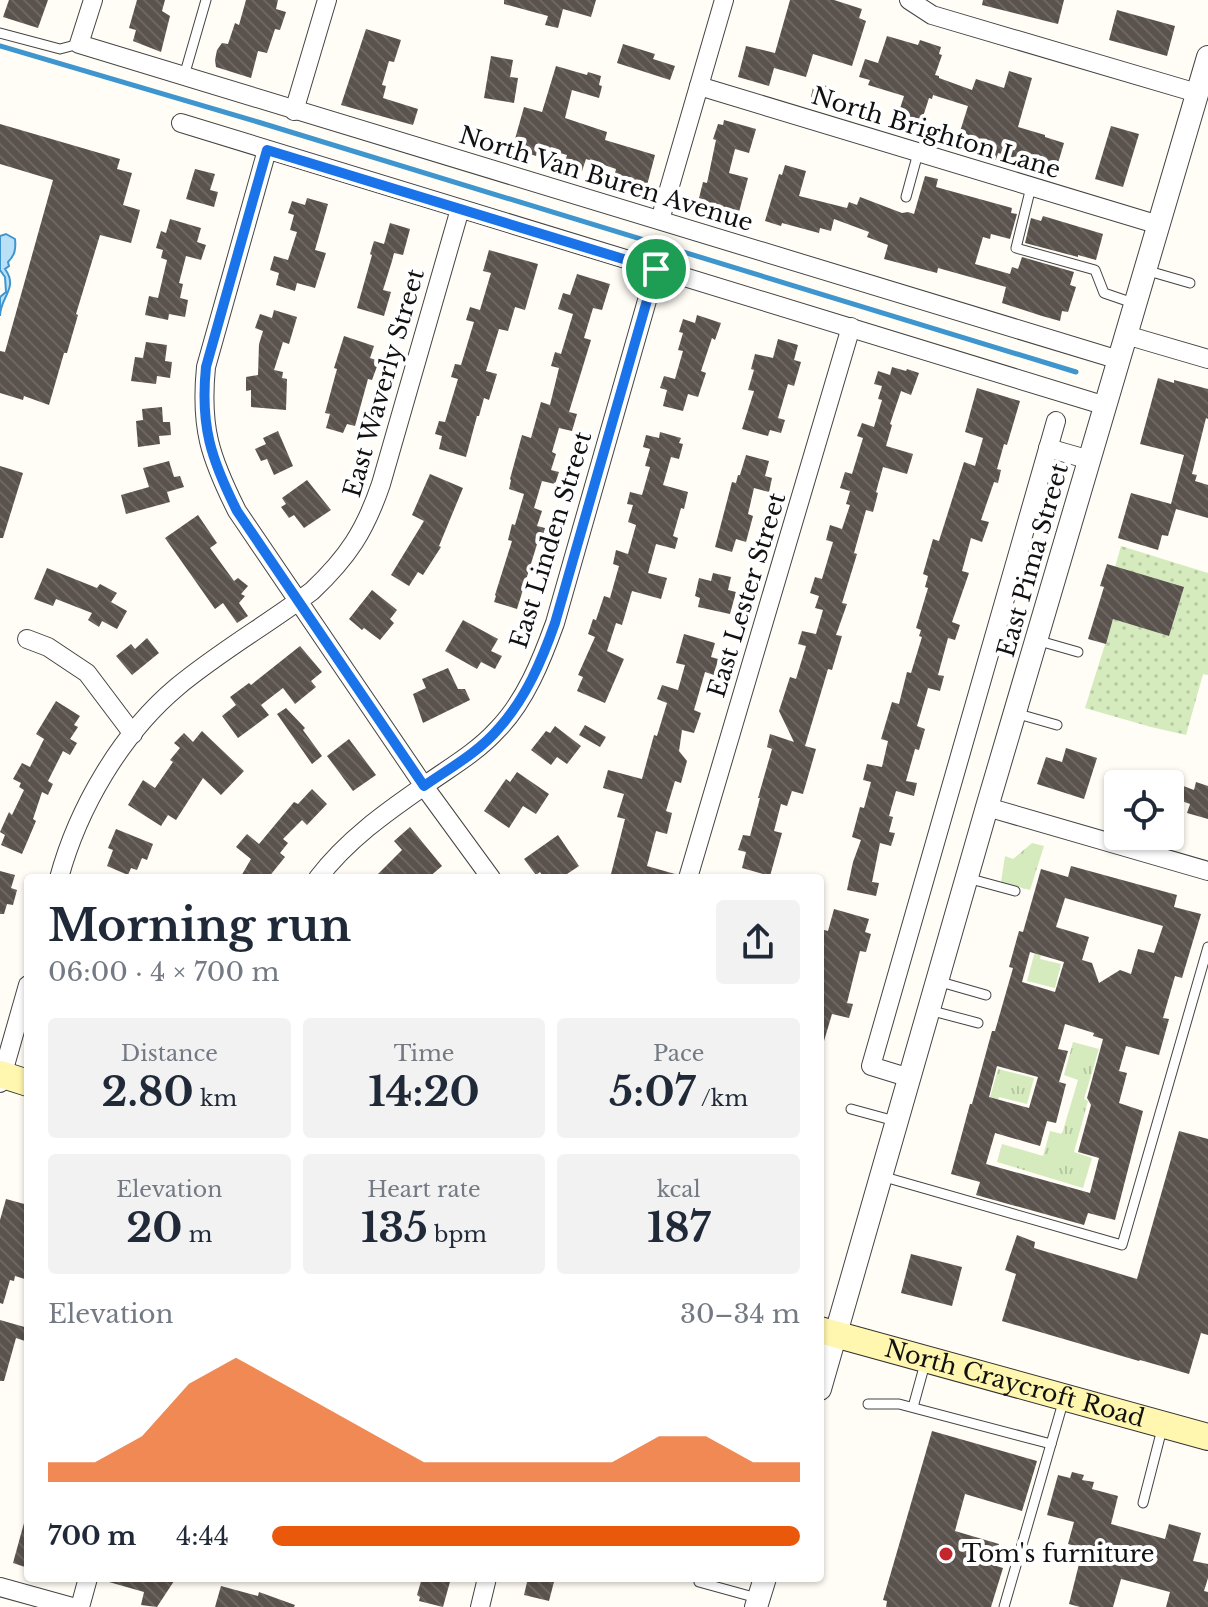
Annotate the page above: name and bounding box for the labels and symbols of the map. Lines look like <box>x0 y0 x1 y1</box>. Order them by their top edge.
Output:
street label: North Brighton Lane <box>808 81 1064 184</box>
street label: North Van Buren Avenue <box>456 120 757 237</box>
pin <box>622 235 690 303</box>
street label: East Waverly Street <box>337 265 430 500</box>
street label: East Linden Street <box>504 428 597 652</box>
street label: East Pima Street <box>991 460 1074 660</box>
street label: East Lester Street <box>702 489 791 701</box>
street label: North Craycroft Road <box>882 1334 1148 1433</box>
place label: Tom's furniture <box>962 1539 1154 1568</box>
marker: Tom's furniture <box>937 1545 955 1563</box>

